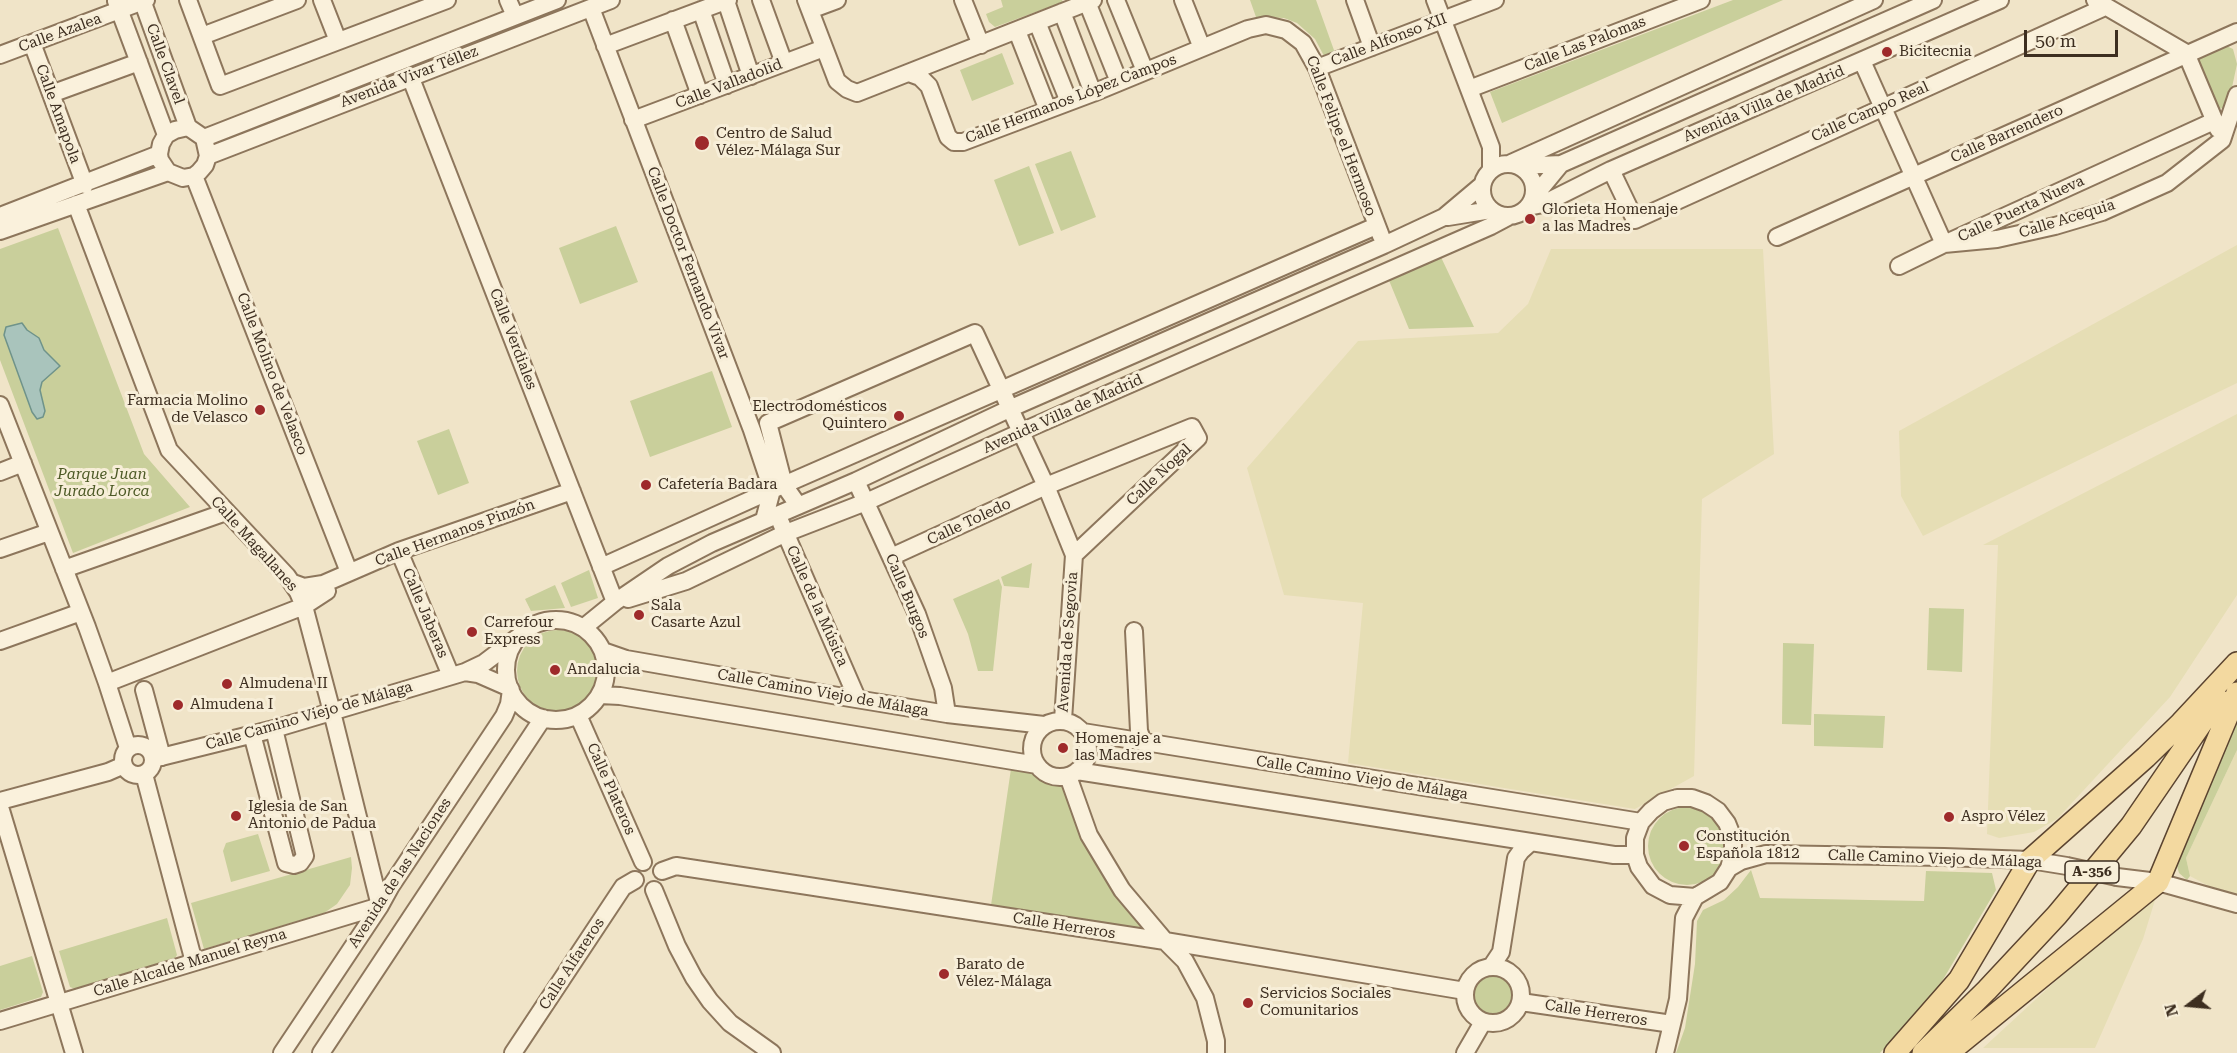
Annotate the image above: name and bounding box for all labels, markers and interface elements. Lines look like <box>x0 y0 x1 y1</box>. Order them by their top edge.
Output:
street label: Calle Azalea <box>16 10 104 56</box>
street label: Calle Alfonso XII <box>1329 10 1449 70</box>
street label: Calle Las Palomas <box>1522 13 1648 75</box>
scale bar <box>2027 18 2122 56</box>
street label: Calle Clavel <box>142 21 188 107</box>
text: 50 m <box>2035 30 2076 51</box>
street label: Avenida Vivar Téllez <box>338 42 480 112</box>
place label: Bicitecnia <box>1899 43 1972 61</box>
marker: Bicitecnia <box>1880 45 1894 59</box>
street label: Calle Hermanos López Campos <box>963 50 1179 148</box>
street label: Calle Felipe el Hermoso <box>1302 53 1380 219</box>
street label: Calle Valladolid <box>673 55 785 113</box>
street label: Calle Amapola <box>32 62 84 166</box>
street label: Avenida Villa de Madrid <box>1681 62 1847 146</box>
street label: Calle Campo Real <box>1808 78 1932 146</box>
street label: Calle Barrendero <box>1948 101 2066 167</box>
place label: Centro de Salud Vélez-Málaga Sur <box>716 125 840 160</box>
marker: Centro de Salud Vélez-Málaga Sur <box>693 134 711 152</box>
street label: Calle Doctor Fernando Vivar <box>643 164 733 362</box>
street label: Calle Puerta Nueva <box>1955 172 2087 246</box>
street label: Calle Acequia <box>2017 196 2117 242</box>
place label: Glorieta Homenaje a las Madres <box>1542 201 1678 236</box>
marker: Glorieta Homenaje a las Madres <box>1523 212 1537 226</box>
street label: Calle Verdiales <box>485 286 541 392</box>
street label: Calle Molino de Velasco <box>233 290 311 458</box>
street label: Avenida Villa de Madrid <box>980 371 1146 457</box>
place label: Farmacia Molino de Velasco <box>127 392 248 427</box>
place label: Electrodomésticos Quintero <box>752 398 887 433</box>
marker: Farmacia Molino de Velasco <box>253 403 267 417</box>
marker: Electrodomésticos Quintero <box>892 409 906 423</box>
street label: Calle Nogal <box>1123 440 1195 510</box>
park label: Parque Juan Jurado Lorca <box>54 466 150 501</box>
place label: Cafetería Badara <box>658 476 777 494</box>
marker: Cafetería Badara <box>639 478 653 492</box>
street label: Calle Magallanes <box>207 493 301 595</box>
street label: Calle Toledo <box>924 495 1014 549</box>
street label: Calle Hermanos Pinzón <box>373 496 537 570</box>
street label: Calle de la Música <box>782 543 852 669</box>
street label: Calle Burgos <box>881 551 933 641</box>
street label: Calle Jaberas <box>398 565 452 661</box>
street label: Avenida de Segovia <box>1054 571 1082 713</box>
place label: Sala Casarte Azul <box>651 597 741 632</box>
marker: Sala Casarte Azul <box>632 608 646 622</box>
place label: Carrefour Express <box>484 614 554 649</box>
marker: Carrefour Express <box>465 625 479 639</box>
place label: Andalucia <box>567 661 640 679</box>
marker: Andalucia <box>548 663 562 677</box>
street label: Calle Camino Viejo de Málaga <box>716 666 930 720</box>
place label: Almudena II <box>239 675 328 693</box>
marker: Almudena II <box>220 677 234 691</box>
street label: Calle Camino Viejo de Málaga <box>204 678 414 754</box>
place label: Almudena I <box>190 696 273 714</box>
marker: Almudena I <box>171 698 185 712</box>
place label: Homenaje a las Madres <box>1075 730 1161 765</box>
street label: Calle Plateros <box>583 740 639 838</box>
marker: Homenaje a las Madres <box>1056 741 1070 755</box>
street label: Calle Camino Viejo de Málaga <box>1255 752 1469 804</box>
street label: Avenida de las Naciones <box>345 795 455 951</box>
place label: Iglesia de San Antonio de Padua <box>248 798 376 833</box>
place label: Aspro Vélez <box>1961 808 2045 826</box>
marker: Iglesia de San Antonio de Padua <box>229 809 243 823</box>
marker: Aspro Vélez <box>1942 810 1956 824</box>
place label: Constitución Española 1812 <box>1696 828 1800 863</box>
marker: Constitución Española 1812 <box>1677 839 1691 853</box>
street label: Calle Camino Viejo de Málaga <box>1828 846 2042 872</box>
road number: A-356 <box>2065 861 2119 883</box>
street label: Calle Herreros <box>1011 909 1117 943</box>
street label: Calle Alfareros <box>536 915 608 1013</box>
street label: Calle Alcalde Manuel Reyna <box>91 925 289 1001</box>
place label: Barato de Vélez-Málaga <box>956 956 1052 991</box>
marker: Barato de Vélez-Málaga <box>937 967 951 981</box>
north arrow <box>2159 975 2219 1035</box>
place label: Servicios Sociales Comunitarios <box>1260 985 1391 1020</box>
marker: Servicios Sociales Comunitarios <box>1241 996 1255 1010</box>
street label: Calle Herreros <box>1543 996 1649 1030</box>
text: N <box>2160 1002 2182 1019</box>

